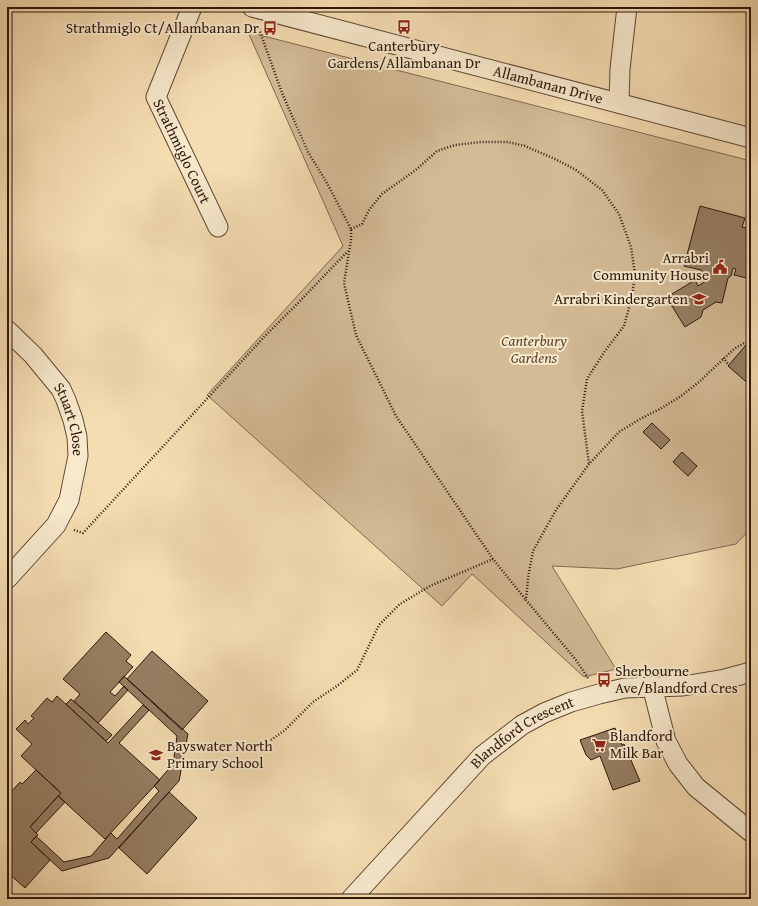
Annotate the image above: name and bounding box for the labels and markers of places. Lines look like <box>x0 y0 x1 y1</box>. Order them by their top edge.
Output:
place label: Strathmiglo Ct/Allambanan Dr <box>66 17 259 38</box>
bus stop icon: Canterbury Gardens/Allambanan Dr <box>396 19 412 35</box>
bus stop icon: Strathmiglo Ct/Allambanan Dr <box>262 20 278 36</box>
place label: Canterbury Gardens/Allambanan Dr <box>328 35 480 73</box>
place label: Arrabri Community House <box>593 247 709 285</box>
public building icon: Arrabri Community House <box>712 259 728 275</box>
place label: Arrabri Kindergarten <box>554 288 689 309</box>
school or university icon: Arrabri Kindergarten <box>691 291 707 307</box>
place label: Sherbourne Ave/Blandford Cres <box>615 660 738 698</box>
bus stop icon: Sherbourne Ave/Blandford Cres <box>596 672 612 688</box>
place label: Blandford Milk Bar <box>610 725 673 763</box>
place label: Bayswater North Primary School <box>167 735 273 773</box>
supermarket icon: Blandford Milk Bar <box>591 737 607 753</box>
school or university icon: Bayswater North Primary School <box>148 747 164 763</box>

